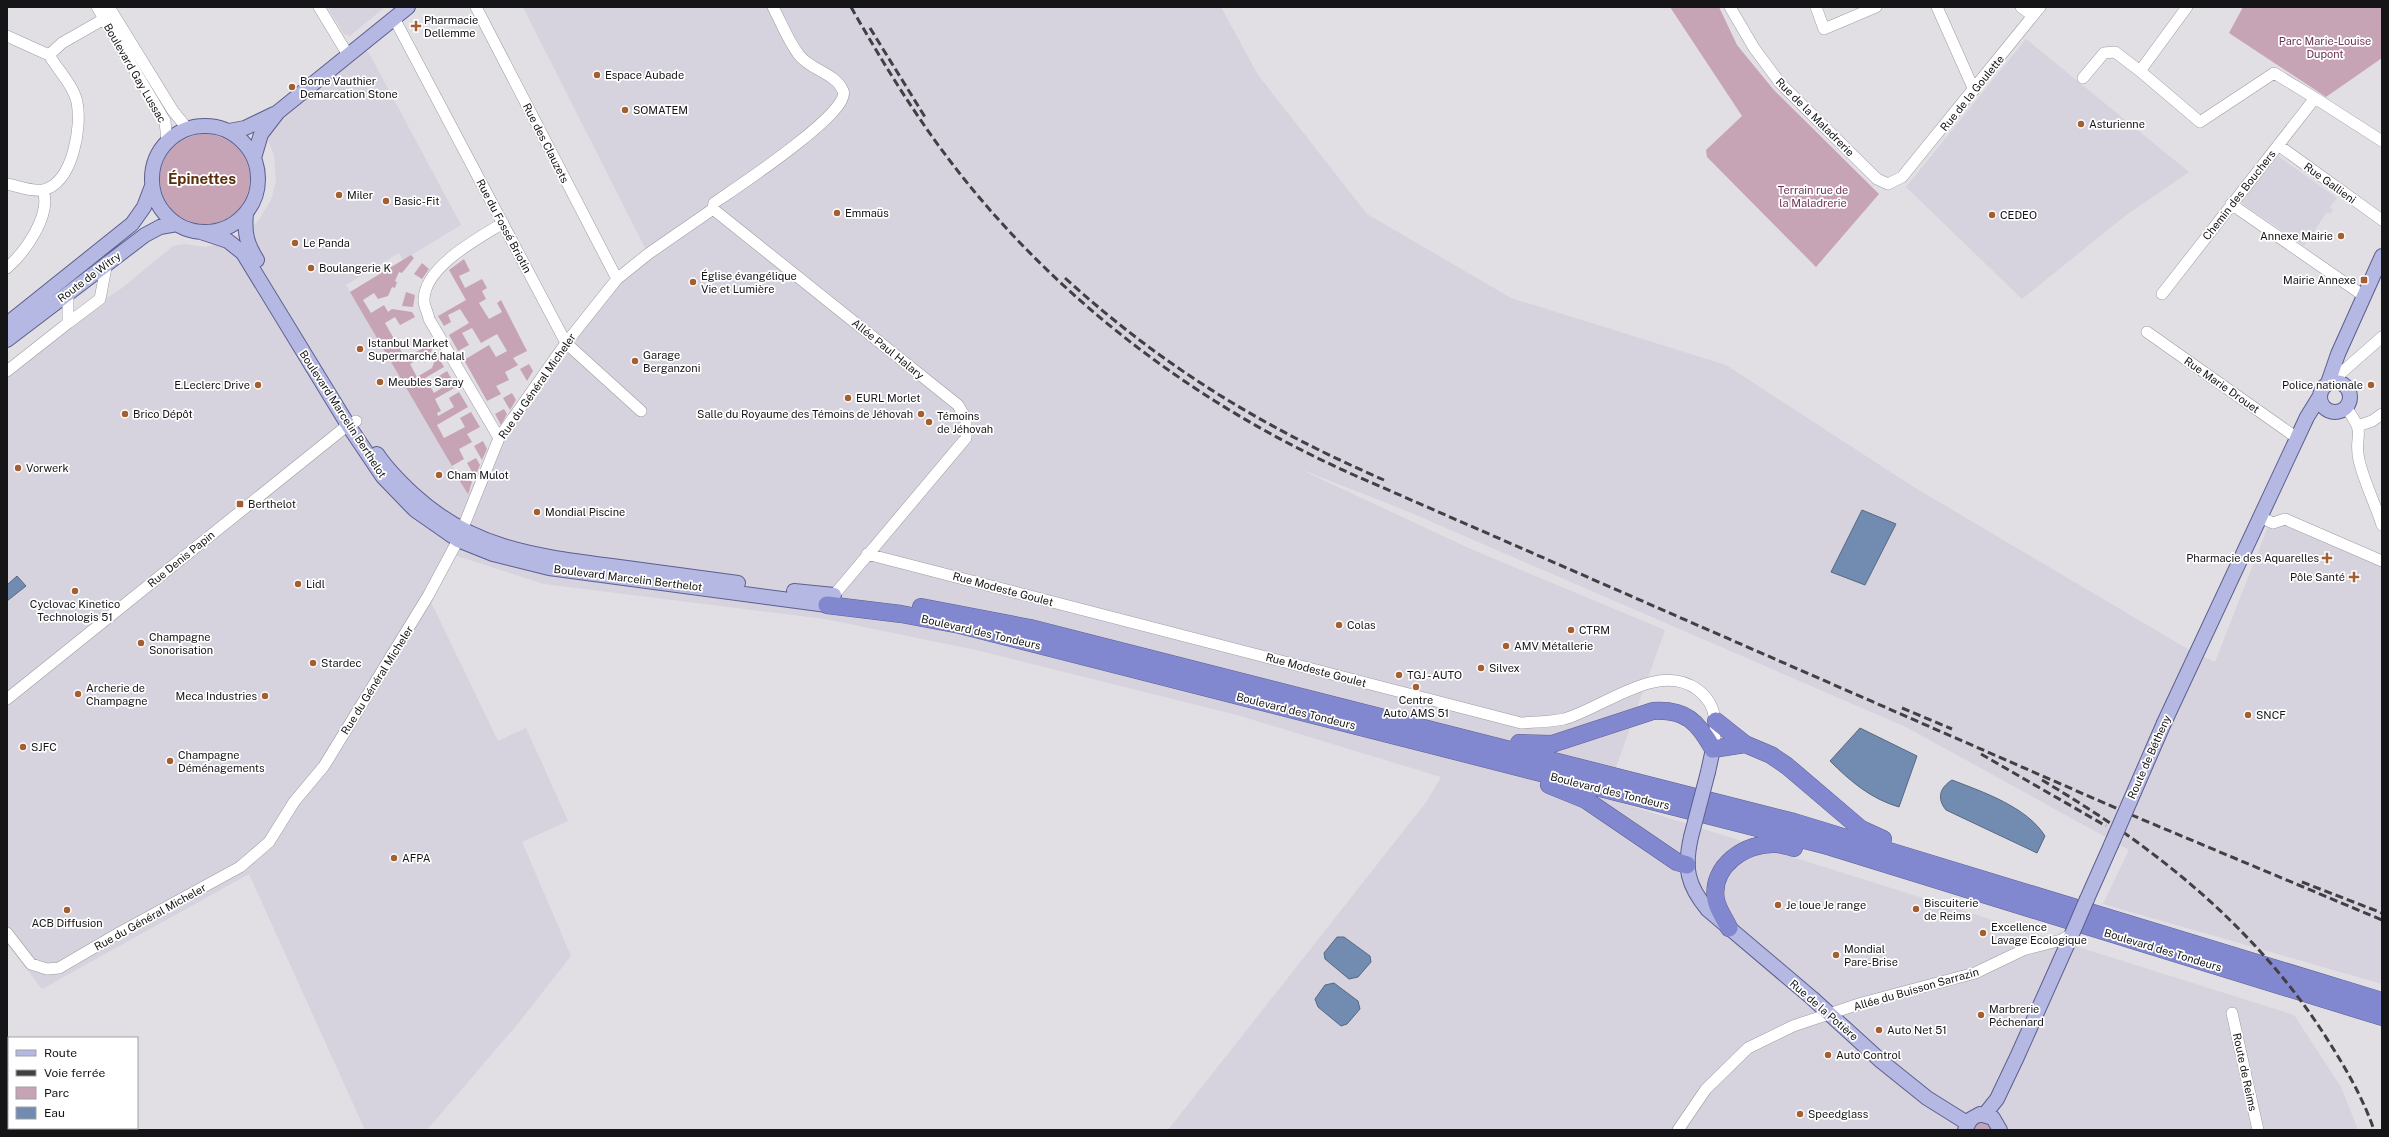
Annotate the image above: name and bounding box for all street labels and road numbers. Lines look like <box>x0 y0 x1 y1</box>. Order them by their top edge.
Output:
street label: Boulevard Gay Lussac <box>102 21 168 125</box>
street label: Rue de la Goulette <box>1938 53 2006 133</box>
street label: Rue de la Maladrerie <box>1774 76 1856 158</box>
street label: Rue des Clauzets <box>521 101 571 185</box>
street label: Chemin des Bouchers <box>2200 147 2278 242</box>
street label: Rue Gallieni <box>2302 160 2358 206</box>
street label: Rue du Fossé Briotin <box>474 177 534 275</box>
street label: Route de Witry <box>55 249 123 305</box>
street label: Allée Paul Halary <box>850 316 926 382</box>
street label: Rue du Général Micheler <box>496 331 578 441</box>
street label: Boulevard Marcelin Berthelot <box>297 348 389 480</box>
street label: Rue Marie Drouet <box>2182 355 2262 415</box>
street label: Rue Denis Papin <box>145 528 217 590</box>
street label: Boulevard Marcelin Berthelot <box>553 563 703 593</box>
street label: Rue Modeste Goulet <box>951 570 1055 608</box>
street label: Boulevard des Tondeurs <box>920 612 1042 652</box>
street label: Rue du Général Micheler <box>339 624 415 736</box>
street label: Rue Modeste Goulet <box>1264 651 1368 689</box>
street label: Boulevard des Tondeurs <box>1235 690 1357 732</box>
street label: Route de Bétheny <box>2125 713 2173 801</box>
street label: Boulevard des Tondeurs <box>1549 770 1671 812</box>
street label: Rue du Général Micheler <box>92 881 208 953</box>
street label: Boulevard des Tondeurs <box>2103 926 2224 974</box>
street label: Allée du Buisson Sarrazin <box>1852 965 1980 1013</box>
street label: Rue de la Potière <box>1787 977 1861 1043</box>
street label: Route de Reims <box>2231 1032 2259 1112</box>

